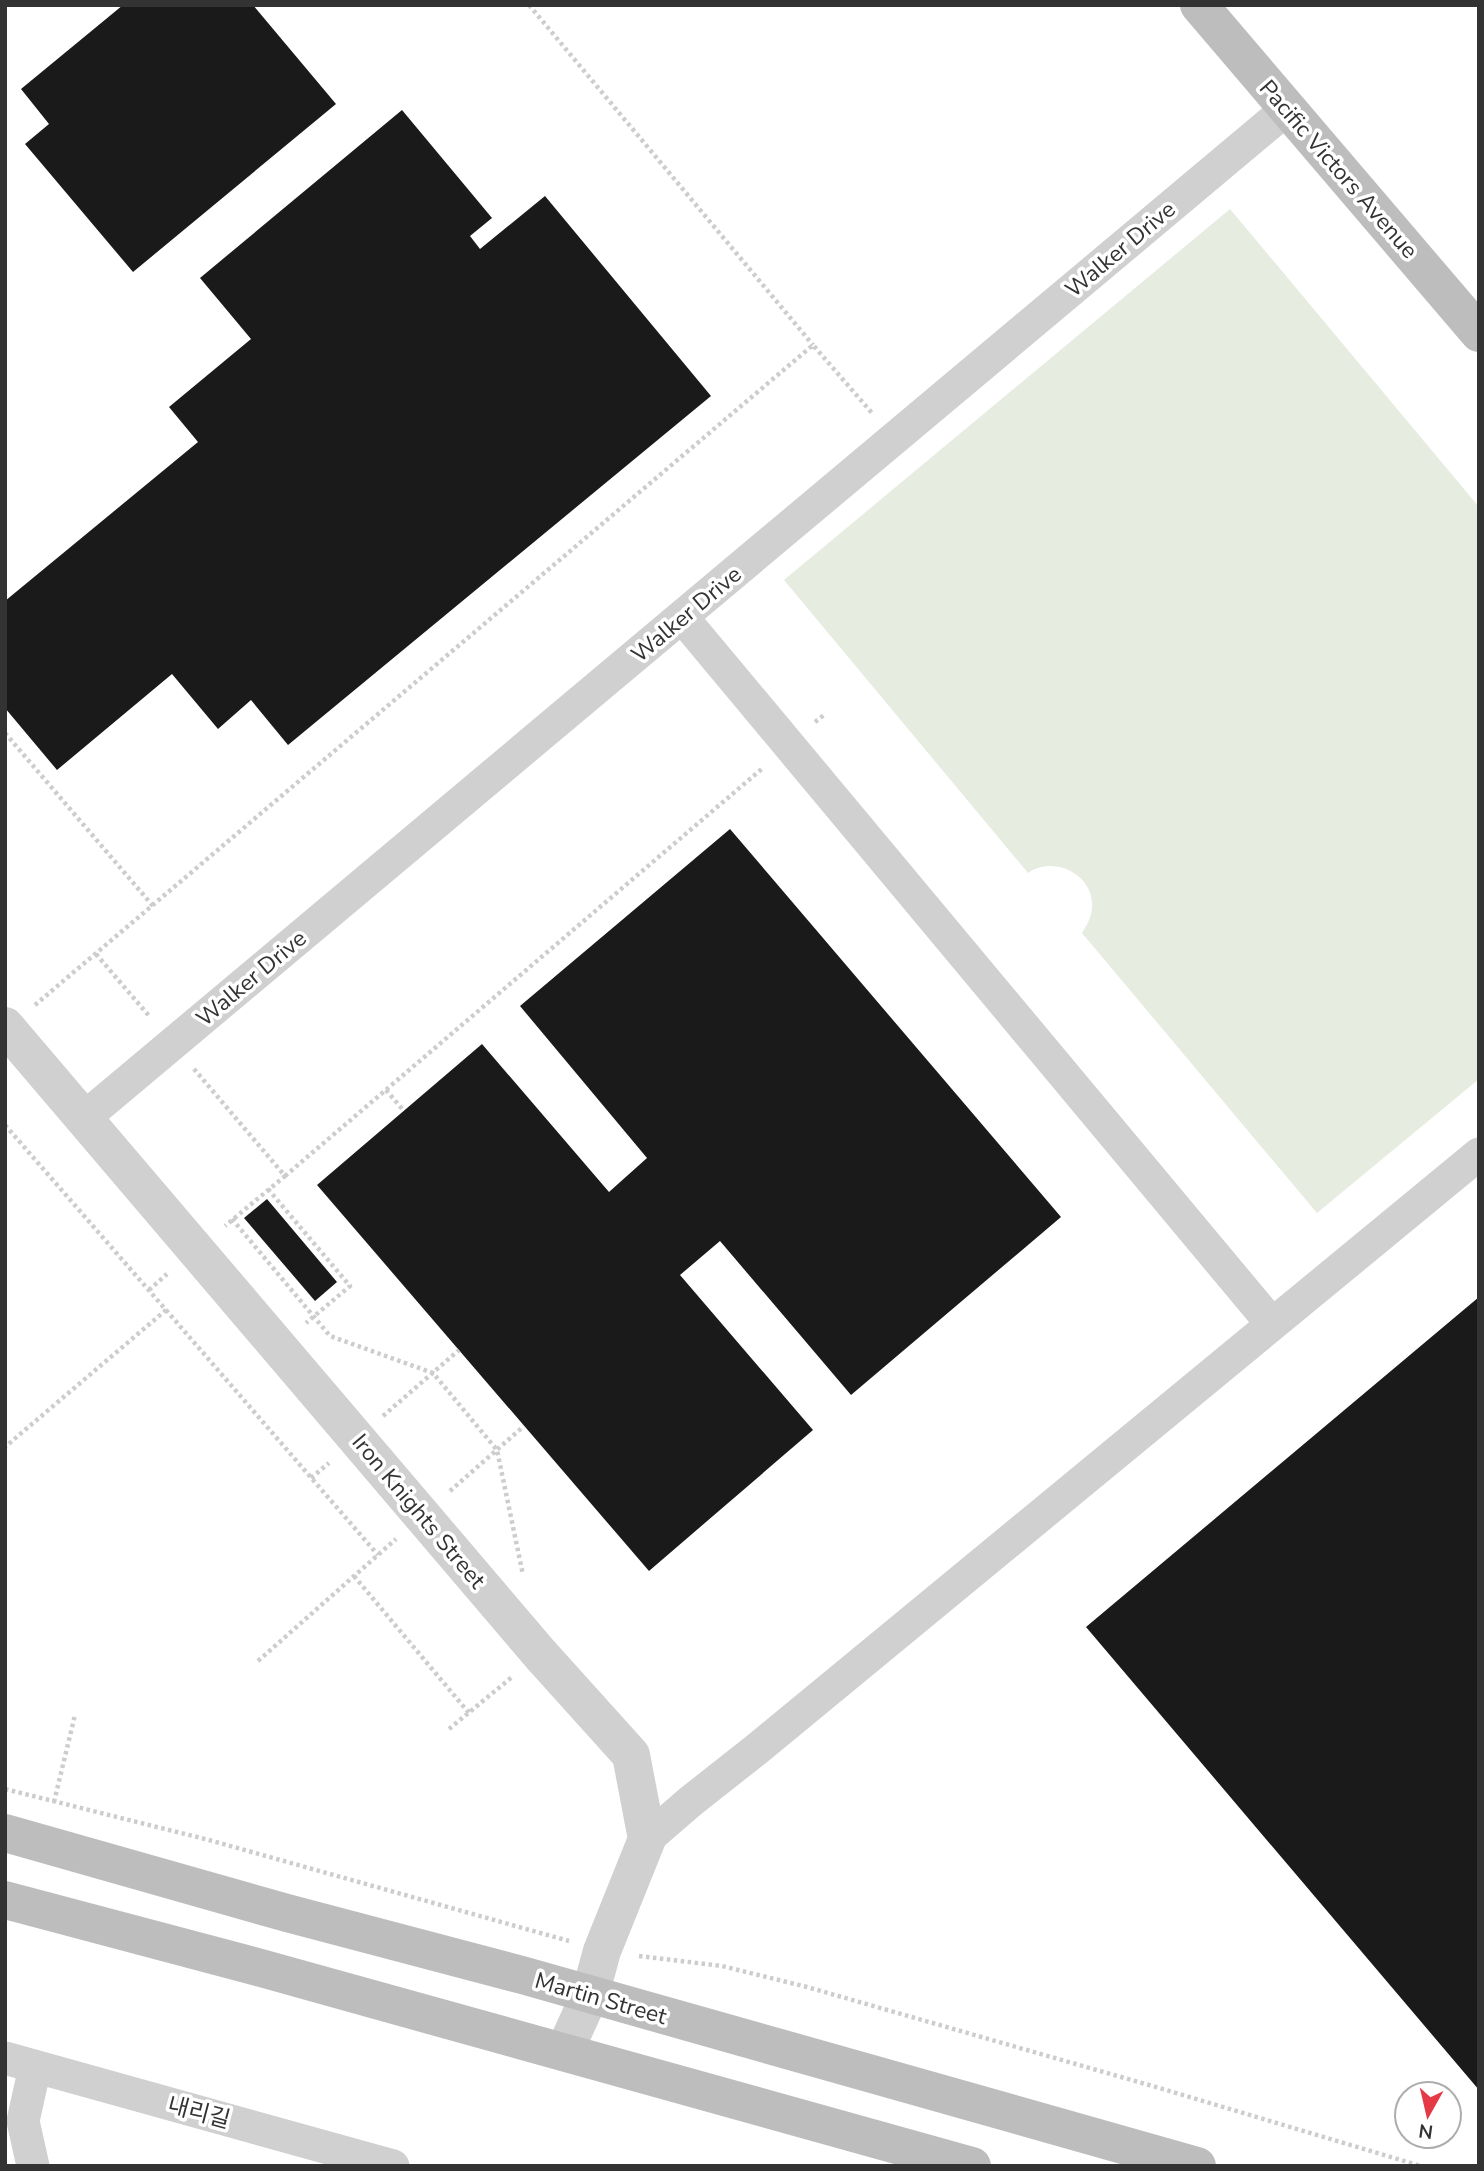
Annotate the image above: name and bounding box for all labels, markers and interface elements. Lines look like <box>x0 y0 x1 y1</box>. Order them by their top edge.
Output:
street label: Pacific Victors Avenue <box>1252 73 1425 265</box>
street label: Walker Drive <box>1059 194 1182 305</box>
street label: Walker Drive <box>625 559 748 670</box>
street label: Walker Drive <box>190 923 313 1034</box>
street label: Iron Knights Street <box>345 1427 493 1596</box>
street label: Martin Street <box>531 1965 671 2032</box>
north arrow <box>1393 2080 1463 2150</box>
street label: 내리길 <box>164 2089 234 2136</box>
text: N <box>1417 2117 1435 2145</box>

